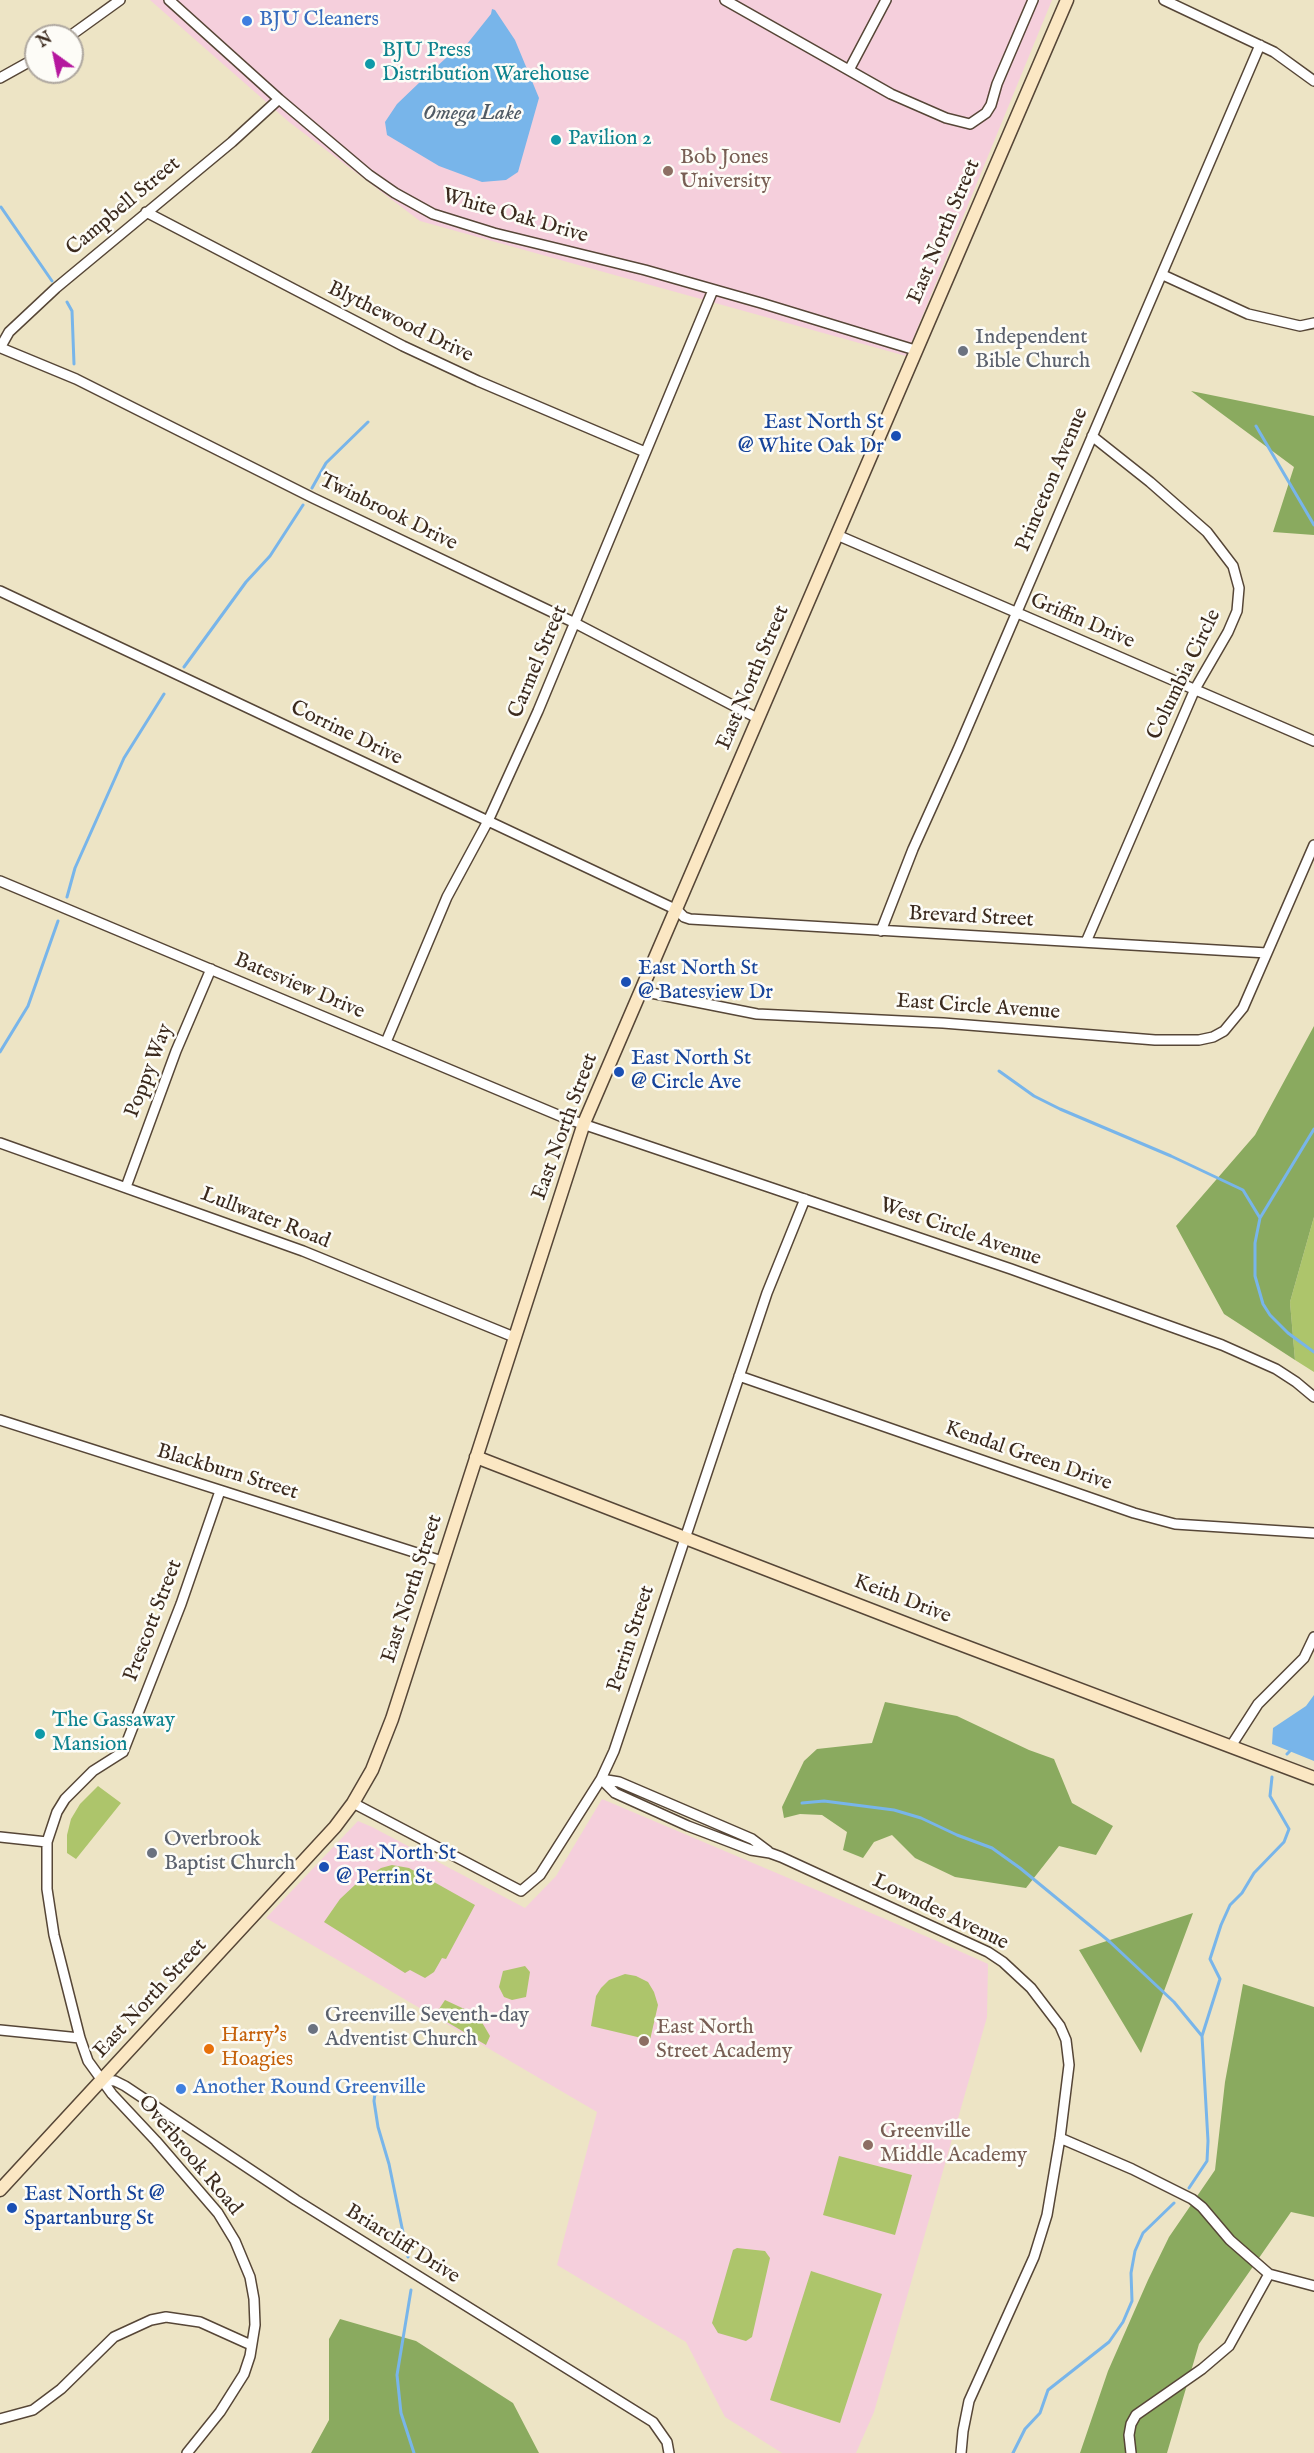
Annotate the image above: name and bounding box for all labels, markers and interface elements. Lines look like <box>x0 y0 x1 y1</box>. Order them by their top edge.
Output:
place label: BJU Cleaners <box>259 8 379 34</box>
marker: BJU Cleaners <box>240 14 254 28</box>
north arrow <box>24 24 84 84</box>
text: N <box>34 28 57 53</box>
place label: BJU Press Distribution Warehouse <box>382 39 589 89</box>
marker: BJU Press Distribution Warehouse <box>363 57 377 71</box>
water label: Omega Lake <box>423 101 521 127</box>
place label: Pavilion 2 <box>568 127 652 153</box>
marker: Pavilion 2 <box>549 133 563 147</box>
place label: Bob Jones University <box>680 146 771 196</box>
street label: Campbell Street <box>62 152 186 262</box>
street label: East North Street <box>903 156 987 308</box>
marker: Bob Jones University <box>661 164 675 178</box>
street label: White Oak Drive <box>439 184 591 250</box>
street label: Blythewood Drive <box>323 277 477 369</box>
place label: Independent Bible Church <box>975 326 1090 376</box>
marker: Independent Bible Church <box>956 344 970 358</box>
street label: Princeton Avenue <box>1011 404 1095 556</box>
place label: East North St @ White Oak Dr <box>738 411 884 461</box>
marker: East North St @ White Oak Dr <box>889 429 903 443</box>
street label: Twinbrook Drive <box>315 469 461 557</box>
street label: Griffin Drive <box>1026 589 1138 655</box>
street label: Carmel Street <box>504 602 574 722</box>
street label: East North Street <box>712 602 796 754</box>
street label: Columbia Circle <box>1143 606 1227 744</box>
street label: Corrine Drive <box>286 696 406 772</box>
street label: Brevard Street <box>908 902 1034 934</box>
street label: Batesview Drive <box>230 948 368 1026</box>
place label: East North St @ Batesview Dr <box>638 957 773 1007</box>
marker: East North St @ Batesview Dr <box>619 975 633 989</box>
street label: East Circle Avenue <box>895 990 1061 1026</box>
street label: Poppy Way <box>121 1021 179 1121</box>
place label: East North St @ Circle Ave <box>631 1047 751 1097</box>
street label: East North Street <box>528 1050 604 1204</box>
marker: East North St @ Circle Ave <box>612 1065 626 1079</box>
street label: Lullwater Road <box>197 1183 333 1255</box>
street label: West Circle Avenue <box>876 1194 1044 1272</box>
street label: Kendal Green Drive <box>941 1417 1115 1497</box>
street label: Blackburn Street <box>153 1440 301 1506</box>
street label: East North Street <box>377 1512 449 1666</box>
street label: Prescott Street <box>119 1557 189 1685</box>
street label: Keith Drive <box>850 1570 954 1630</box>
street label: Perrin Street <box>603 1583 661 1695</box>
place label: The Gassaway Mansion <box>52 1709 175 1759</box>
marker: The Gassaway Mansion <box>33 1727 47 1741</box>
place label: Overbrook Baptist Church <box>164 1828 295 1878</box>
place label: East North St @ Perrin St <box>336 1842 456 1892</box>
marker: Overbrook Baptist Church <box>145 1846 159 1860</box>
marker: East North St @ Perrin St <box>317 1860 331 1874</box>
street label: Lowndes Avenue <box>868 1869 1012 1957</box>
street label: East North Street <box>89 1934 213 2064</box>
place label: Greenville Seventh-day Adventist Church <box>325 2004 529 2054</box>
place label: East North Street Academy <box>656 2016 792 2066</box>
marker: Greenville Seventh-day Adventist Church <box>306 2022 320 2036</box>
place label: Harry's Hoagies <box>221 2024 293 2074</box>
marker: East North Street Academy <box>637 2034 651 2048</box>
marker: Harry's Hoagies <box>202 2042 216 2056</box>
place label: Another Round Greenville <box>193 2076 426 2102</box>
marker: Another Round Greenville <box>174 2082 188 2096</box>
street label: Overbrook Road <box>132 2091 246 2221</box>
place label: Greenville Middle Academy <box>880 2120 1027 2170</box>
marker: Greenville Middle Academy <box>861 2138 875 2152</box>
place label: East North St @ Spartanburg St <box>24 2183 165 2233</box>
street label: Briarcliff Drive <box>340 2200 464 2290</box>
marker: East North St @ Spartanburg St <box>5 2201 19 2215</box>

